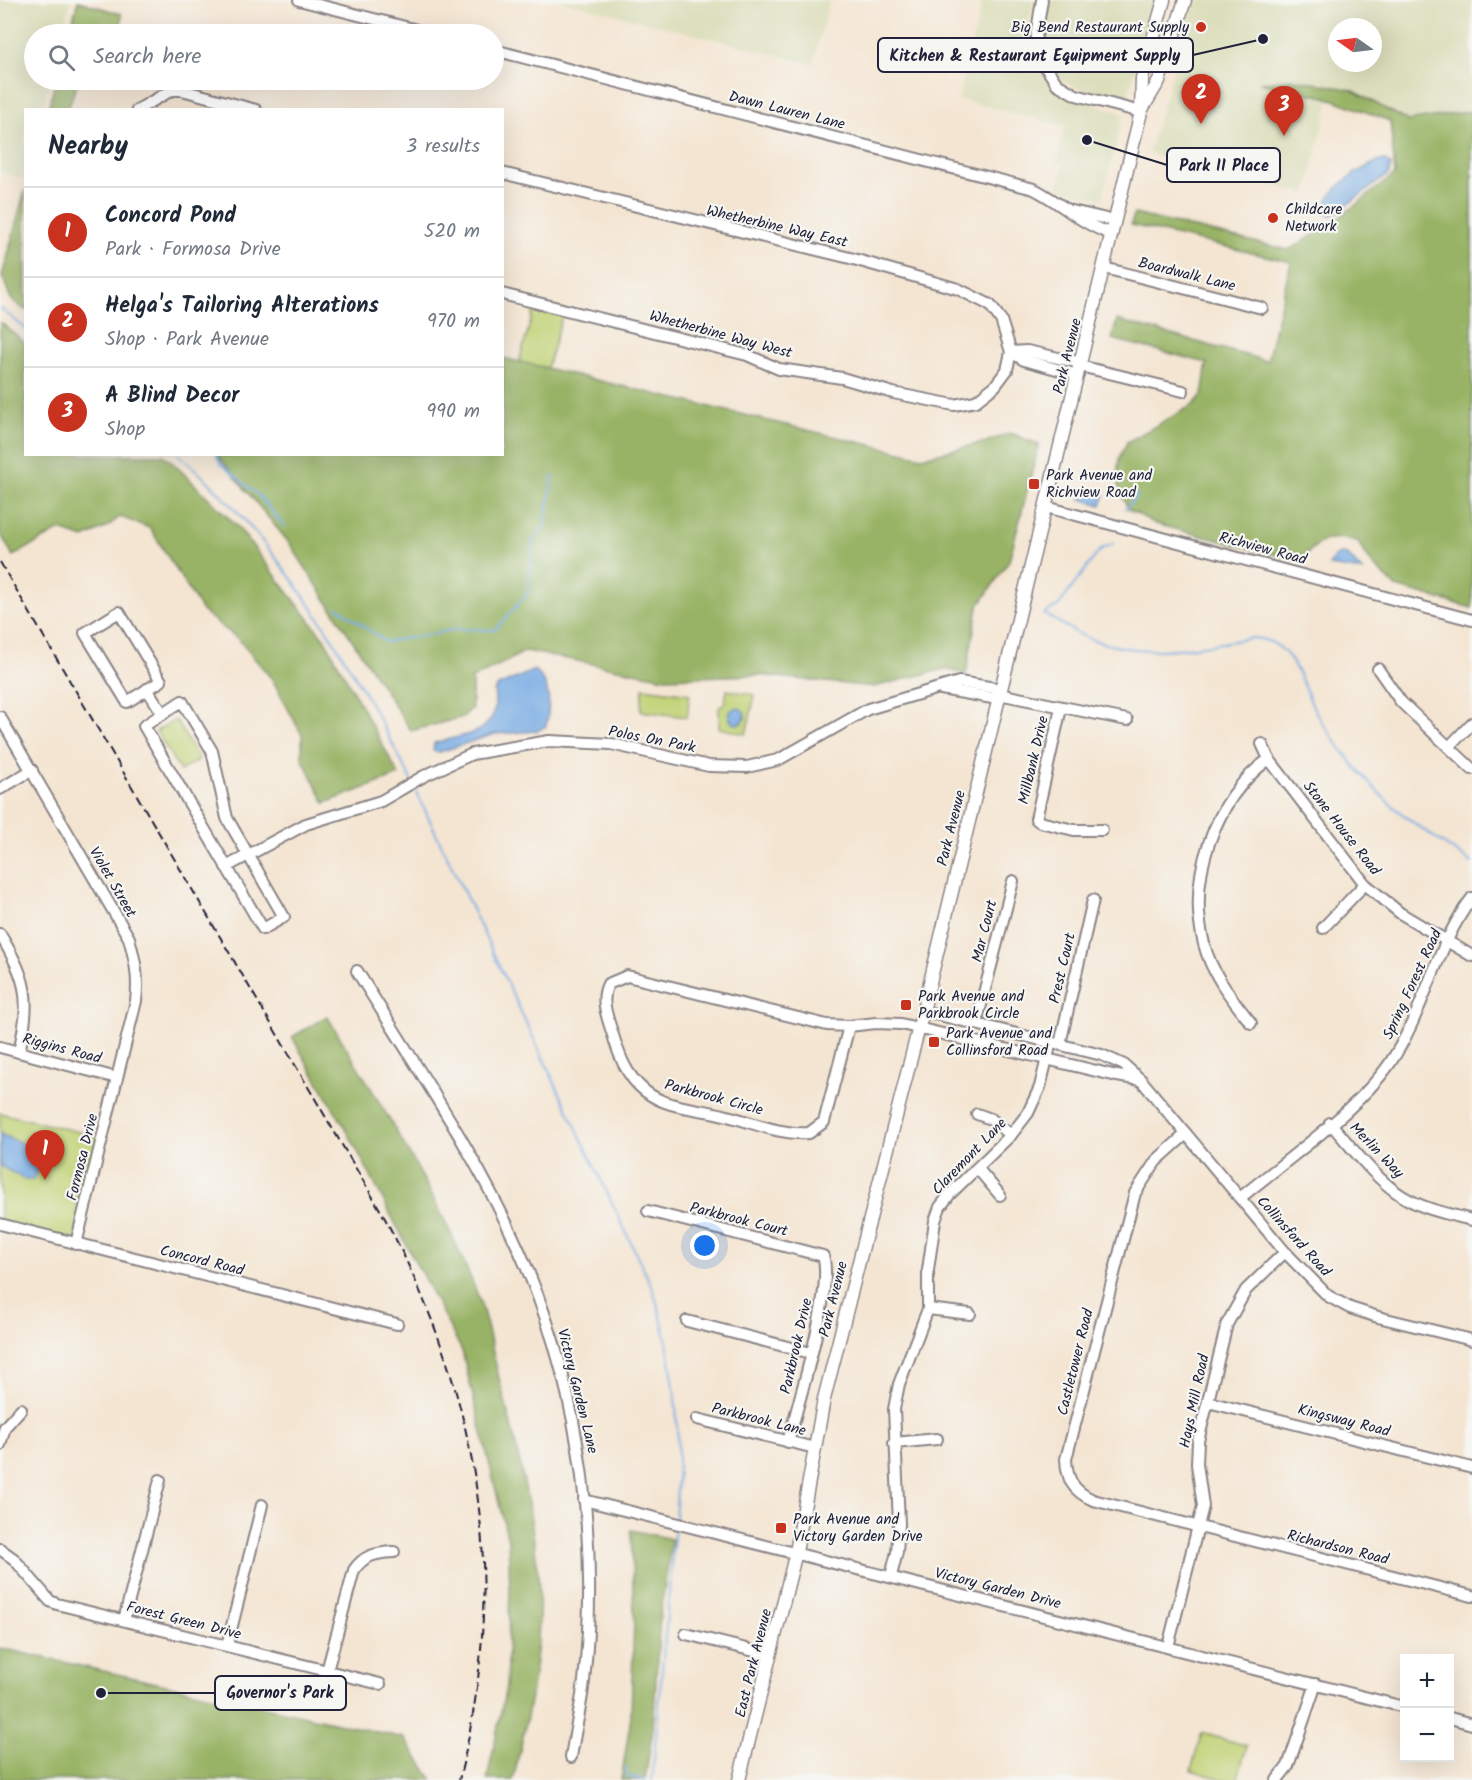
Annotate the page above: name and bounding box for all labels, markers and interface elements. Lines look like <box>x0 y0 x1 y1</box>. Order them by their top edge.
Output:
place label: Big Bend Restaurant Supply <box>1011 16 1190 40</box>
north arrow <box>1328 18 1382 72</box>
marker: Big Bend Restaurant Supply <box>1194 20 1208 34</box>
search box <box>24 24 504 90</box>
callout: Kitchen & Restaurant Equipment Supply <box>878 38 1193 72</box>
text: Search here <box>93 40 201 75</box>
icon: search <box>45 41 78 74</box>
text: Kitchen & Restaurant Equipment Supply <box>890 44 1181 69</box>
pin: 2 <box>1182 74 1220 124</box>
street label: Dawn Lauren Lane <box>726 85 848 137</box>
pin: 3 <box>1264 86 1304 136</box>
text: Nearby <box>48 126 128 168</box>
text: 3 results <box>406 131 480 163</box>
callout: Park II Place <box>1167 148 1280 182</box>
text: Park II Place <box>1179 154 1269 179</box>
place label: Childcare Network <box>1285 198 1342 239</box>
text: Concord Pond <box>105 199 236 234</box>
street label: Whetherbine Way East <box>704 199 850 255</box>
marker: Childcare Network <box>1266 211 1280 225</box>
text: 1 <box>64 216 71 248</box>
text: 520 m <box>424 216 480 248</box>
text: Park · Formosa Drive <box>105 234 281 266</box>
street label: Boardwalk Lane <box>1135 251 1238 299</box>
text: Helga's Tailoring Alterations <box>105 289 379 324</box>
street label: Whetherbine Way West <box>647 304 795 366</box>
text: 2 <box>62 306 73 338</box>
text: 970 m <box>427 306 480 338</box>
street label: Park Avenue <box>1047 316 1089 397</box>
text: Shop · Park Avenue <box>105 324 269 356</box>
text: A Blind Decor <box>105 379 239 414</box>
text: 3 <box>62 396 73 428</box>
text: 990 m <box>427 396 480 428</box>
text: Shop <box>105 414 145 446</box>
place label: Park Avenue and Richview Road <box>1046 464 1152 505</box>
marker: Park Avenue and Richview Road <box>1027 477 1041 491</box>
street label: Richview Road <box>1216 526 1310 572</box>
street label: Millbank Drive <box>1012 713 1056 807</box>
street label: Polos On Park <box>606 720 698 760</box>
street label: Stone House Road <box>1296 776 1386 882</box>
street label: Park Avenue <box>931 788 973 869</box>
street label: Violet Street <box>82 842 142 923</box>
street label: Mar Court <box>966 897 1004 965</box>
street label: Spring Forest Road <box>1377 925 1449 1044</box>
street label: Prest Court <box>1043 930 1083 1006</box>
place label: Park Avenue and Parkbrook Circle <box>918 985 1024 1026</box>
marker: Park Avenue and Parkbrook Circle <box>899 998 913 1012</box>
place label: Park Avenue and Collinsford Road <box>946 1022 1052 1063</box>
street label: Riggins Road <box>20 1027 104 1071</box>
marker: Park Avenue and Collinsford Road <box>927 1035 941 1049</box>
street label: Parkbrook Circle <box>662 1073 766 1123</box>
street label: Formosa Drive <box>61 1111 105 1203</box>
street label: Claremont Lane <box>926 1112 1013 1201</box>
street label: Merlin Way <box>1343 1117 1410 1185</box>
pin: 1 <box>26 1130 64 1180</box>
street label: Collinsford Road <box>1250 1191 1337 1283</box>
street label: Parkbrook Court <box>687 1196 791 1244</box>
your location <box>690 1231 719 1260</box>
street label: Concord Road <box>157 1239 247 1283</box>
street label: Park Avenue <box>813 1259 855 1340</box>
street label: Parkbrook Drive <box>774 1296 820 1397</box>
street label: Castletower Road <box>1051 1306 1101 1418</box>
street label: Victory Garden Lane <box>550 1326 604 1457</box>
street label: Hays Mill Road <box>1173 1352 1217 1450</box>
street label: Parkbrook Lane <box>709 1397 809 1443</box>
street label: Kingsway Road <box>1295 1398 1393 1444</box>
place label: Park Avenue and Victory Garden Drive <box>793 1508 923 1549</box>
marker: Park Avenue and Victory Garden Drive <box>774 1521 788 1535</box>
street label: Richardson Road <box>1284 1524 1392 1572</box>
street label: Victory Garden Drive <box>932 1562 1064 1616</box>
street label: Forest Green Drive <box>124 1595 244 1647</box>
street label: East Park Avenue <box>729 1606 779 1720</box>
map controls <box>1400 1654 1454 1762</box>
button: + <box>1400 1654 1454 1708</box>
callout: Governor's Park <box>215 1676 346 1710</box>
text: Governor's Park <box>227 1681 335 1706</box>
button: − <box>1400 1708 1454 1762</box>

